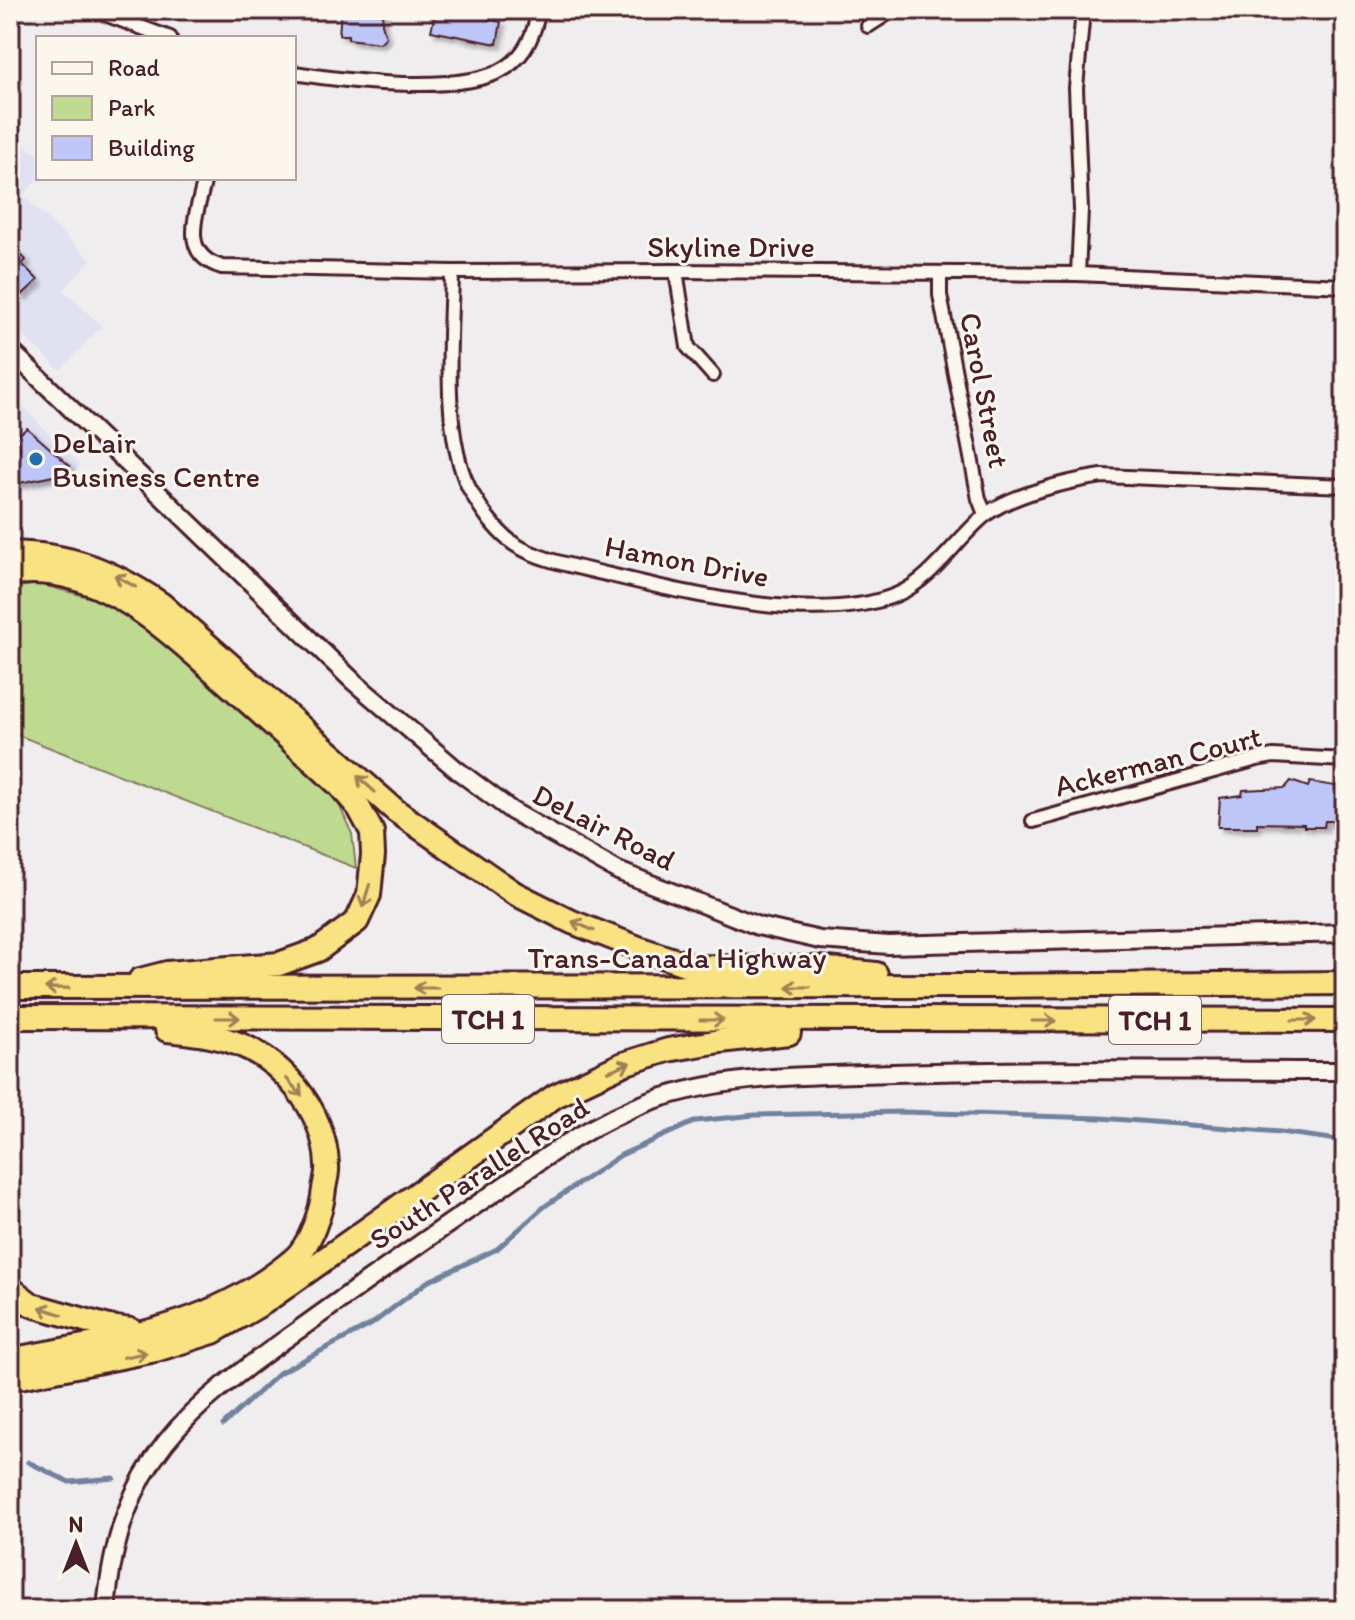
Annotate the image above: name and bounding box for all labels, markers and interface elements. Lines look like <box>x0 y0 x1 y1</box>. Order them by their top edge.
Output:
legend <box>36 36 296 180</box>
text: Road <box>108 53 160 82</box>
text: Park <box>108 93 155 122</box>
text: Building <box>108 133 195 162</box>
street label: Skyline Drive <box>647 228 815 265</box>
street label: Carol Street <box>952 309 1018 471</box>
place label: DeLair Business Centre <box>52 424 260 495</box>
marker: DeLair Business Centre <box>27 450 45 468</box>
street label: Hamon Drive <box>602 527 772 595</box>
one-way arrow <box>114 573 137 589</box>
street label: Ackerman Court <box>1051 717 1265 805</box>
one-way arrow <box>357 775 377 793</box>
street label: DeLair Road <box>527 775 681 879</box>
one-way arrow <box>358 883 372 908</box>
one-way arrow <box>571 917 596 932</box>
street label: Trans-Canada Highway <box>528 939 826 976</box>
one-way arrow <box>785 979 812 995</box>
one-way arrow <box>44 980 71 996</box>
one-way arrow <box>413 980 440 996</box>
road number: TCH 1 <box>442 995 534 1043</box>
road number: TCH 1 <box>1109 996 1201 1044</box>
one-way arrow <box>214 1010 241 1026</box>
one-way arrow <box>698 1012 725 1028</box>
one-way arrow <box>1290 1012 1317 1028</box>
one-way arrow <box>1030 1013 1057 1029</box>
one-way arrow <box>606 1058 631 1073</box>
one-way arrow <box>285 1077 304 1097</box>
street label: South Parallel Road <box>362 1088 596 1258</box>
one-way arrow <box>39 1303 64 1318</box>
one-way arrow <box>122 1346 147 1361</box>
north arrow <box>36 1504 116 1584</box>
text: N <box>69 1511 83 1538</box>

